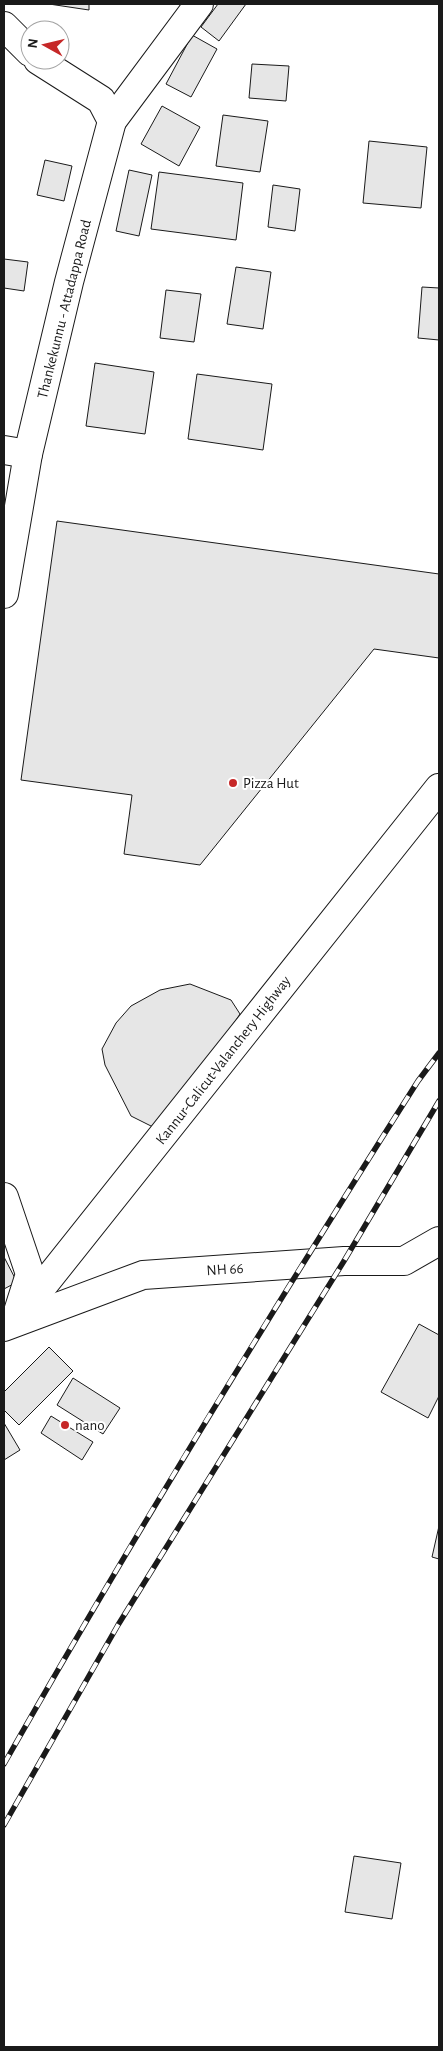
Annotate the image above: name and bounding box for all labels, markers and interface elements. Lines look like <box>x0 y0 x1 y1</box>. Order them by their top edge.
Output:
north arrow <box>20 20 70 70</box>
text: N <box>26 38 41 49</box>
street label: Thankekunnu - Attadappa Road <box>35 218 94 400</box>
place label: Pizza Hut <box>243 776 299 791</box>
marker: Pizza Hut <box>227 777 239 789</box>
street label: Kannur-Calicut-Valanchery Highway <box>153 973 294 1147</box>
street label: NH 66 <box>206 1261 244 1278</box>
place label: nano <box>75 1418 105 1433</box>
marker: nano <box>59 1419 71 1431</box>

